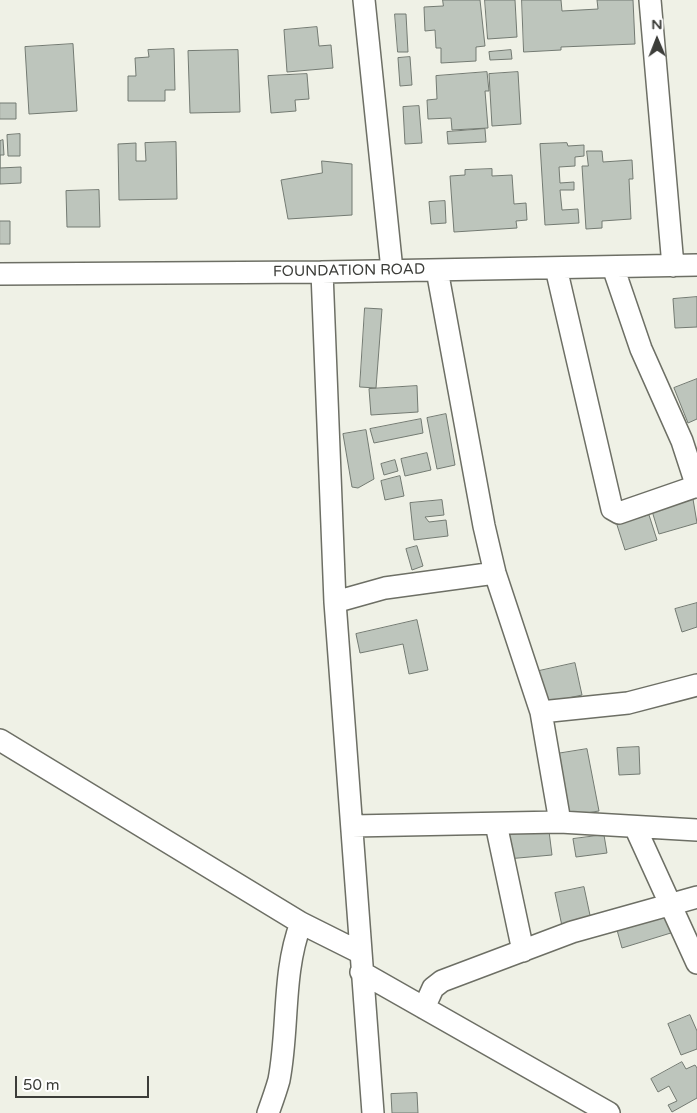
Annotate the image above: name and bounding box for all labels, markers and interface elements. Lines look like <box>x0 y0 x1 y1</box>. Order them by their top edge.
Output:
north arrow <box>632 15 682 65</box>
text: N <box>651 16 663 33</box>
street label: FOUNDATION ROAD <box>273 261 425 281</box>
scale bar <box>18 1066 151 1098</box>
text: 50 m <box>23 1076 60 1094</box>

